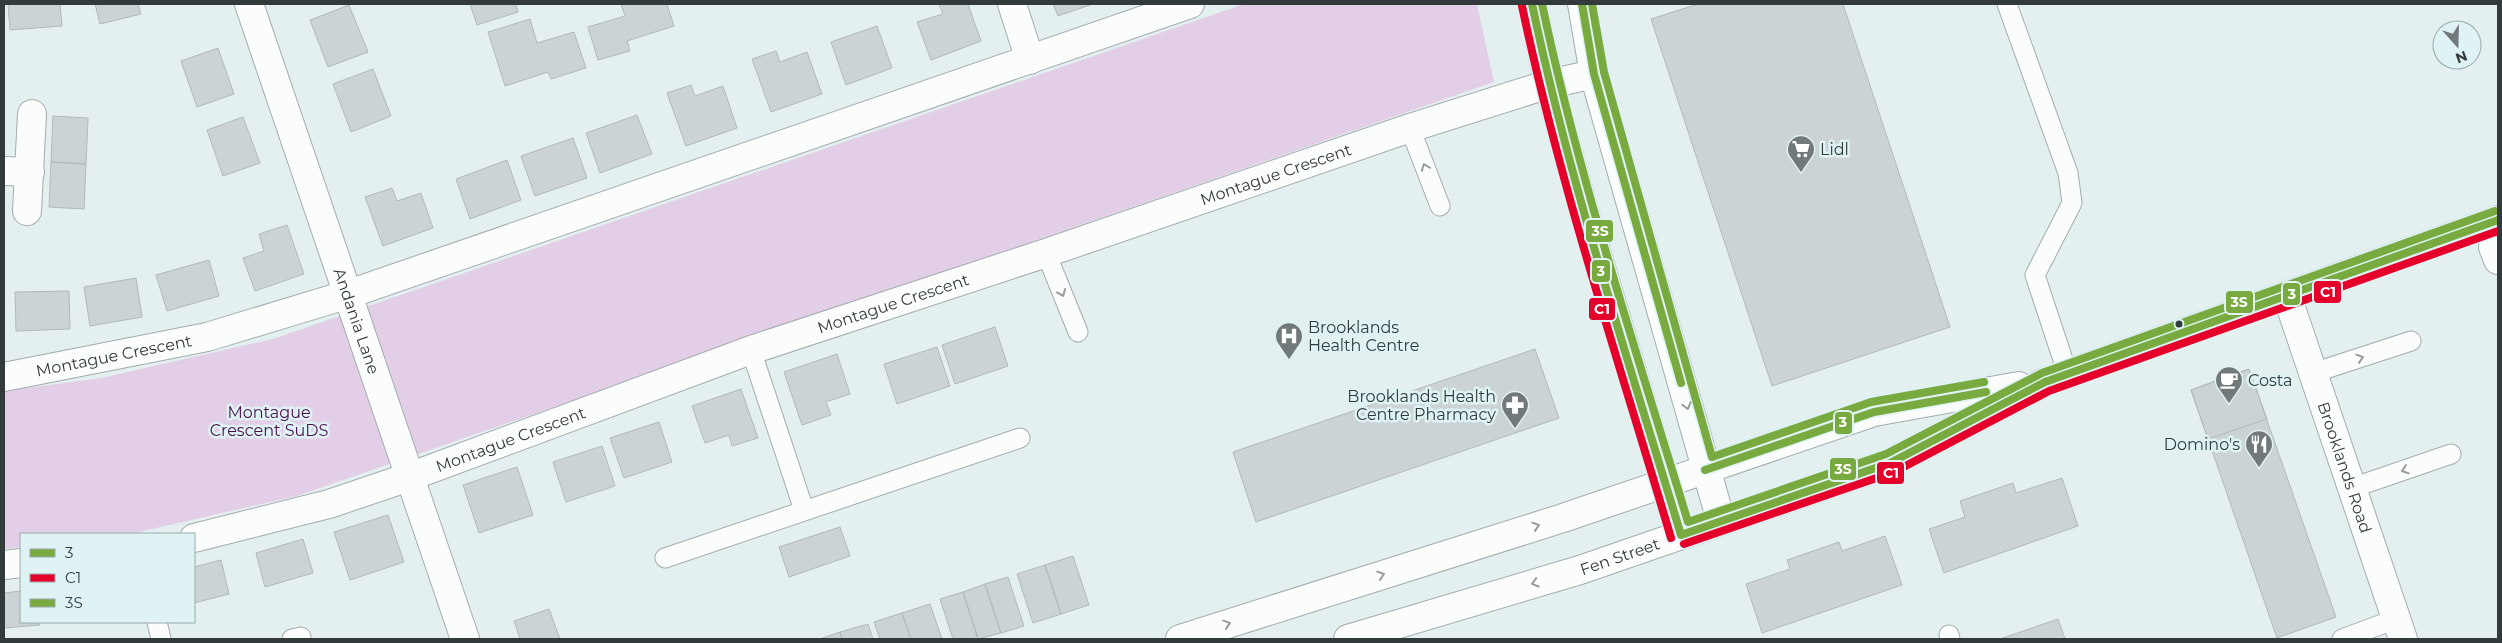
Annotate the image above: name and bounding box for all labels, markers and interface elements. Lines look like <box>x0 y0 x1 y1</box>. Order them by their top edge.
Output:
north arrow <box>2432 20 2482 70</box>
text: N <box>2453 47 2470 68</box>
supermarket icon: Lidl <box>1786 134 1816 173</box>
street label: Montague Crescent <box>1198 139 1354 209</box>
place label: Lidl <box>1820 140 1849 159</box>
one-way arrow <box>1421 163 1431 172</box>
line badge: 3S <box>1585 219 1614 243</box>
text: 3S <box>1590 222 1609 240</box>
line badge: 3 <box>1591 259 1611 283</box>
text: 3 <box>1596 262 1605 280</box>
street label: Andania Lane <box>330 266 384 377</box>
street label: Montague Crescent <box>815 269 972 337</box>
line badge: C1 <box>2313 280 2342 304</box>
line badge: 3 <box>2282 282 2301 306</box>
text: C1 <box>2320 283 2336 301</box>
text: 3 <box>2287 285 2296 303</box>
one-way arrow <box>1056 288 1066 296</box>
line badge: 3S <box>2225 290 2254 314</box>
text: 3S <box>2229 293 2248 311</box>
line badge: C1 <box>1588 297 1616 321</box>
text: C1 <box>1594 300 1610 318</box>
place label: Brooklands Health Centre <box>1308 318 1419 355</box>
unlabelled marker <box>2174 319 2184 329</box>
hospital icon: Brooklands Health Centre <box>1274 321 1304 360</box>
street label: Montague Crescent <box>34 331 194 380</box>
one-way arrow <box>2355 353 2363 363</box>
cafe icon: Costa <box>2214 365 2244 404</box>
place label: Costa <box>2248 371 2292 390</box>
place label: Brooklands Health Centre Pharmacy <box>1347 387 1496 424</box>
pharmacy icon: Brooklands Health Centre Pharmacy <box>1500 390 1530 429</box>
street label: Brooklands Road <box>2314 399 2376 536</box>
one-way arrow <box>1681 402 1692 411</box>
park label: Montague Crescent SuDS <box>210 403 329 440</box>
street label: Montague Crescent <box>433 403 589 476</box>
line badge: 3 <box>1834 411 1853 435</box>
text: 3 <box>1838 413 1847 431</box>
restaurant icon: Domino's <box>2244 429 2274 468</box>
place label: Domino's <box>2164 435 2240 454</box>
line badge: 3S <box>1829 457 1857 481</box>
text: 3S <box>1833 460 1852 478</box>
line badge: C1 <box>1876 461 1905 485</box>
text: C1 <box>1883 464 1899 482</box>
one-way arrow <box>2401 464 2410 474</box>
one-way arrow <box>1532 522 1540 532</box>
legend <box>20 533 195 623</box>
street label: Fen Street <box>1577 534 1662 579</box>
text: 3 <box>65 543 73 562</box>
text: C1 <box>65 568 81 587</box>
one-way arrow <box>1377 571 1385 581</box>
one-way arrow <box>1532 578 1540 588</box>
text: 3S <box>65 593 83 612</box>
one-way arrow <box>1222 620 1230 630</box>

